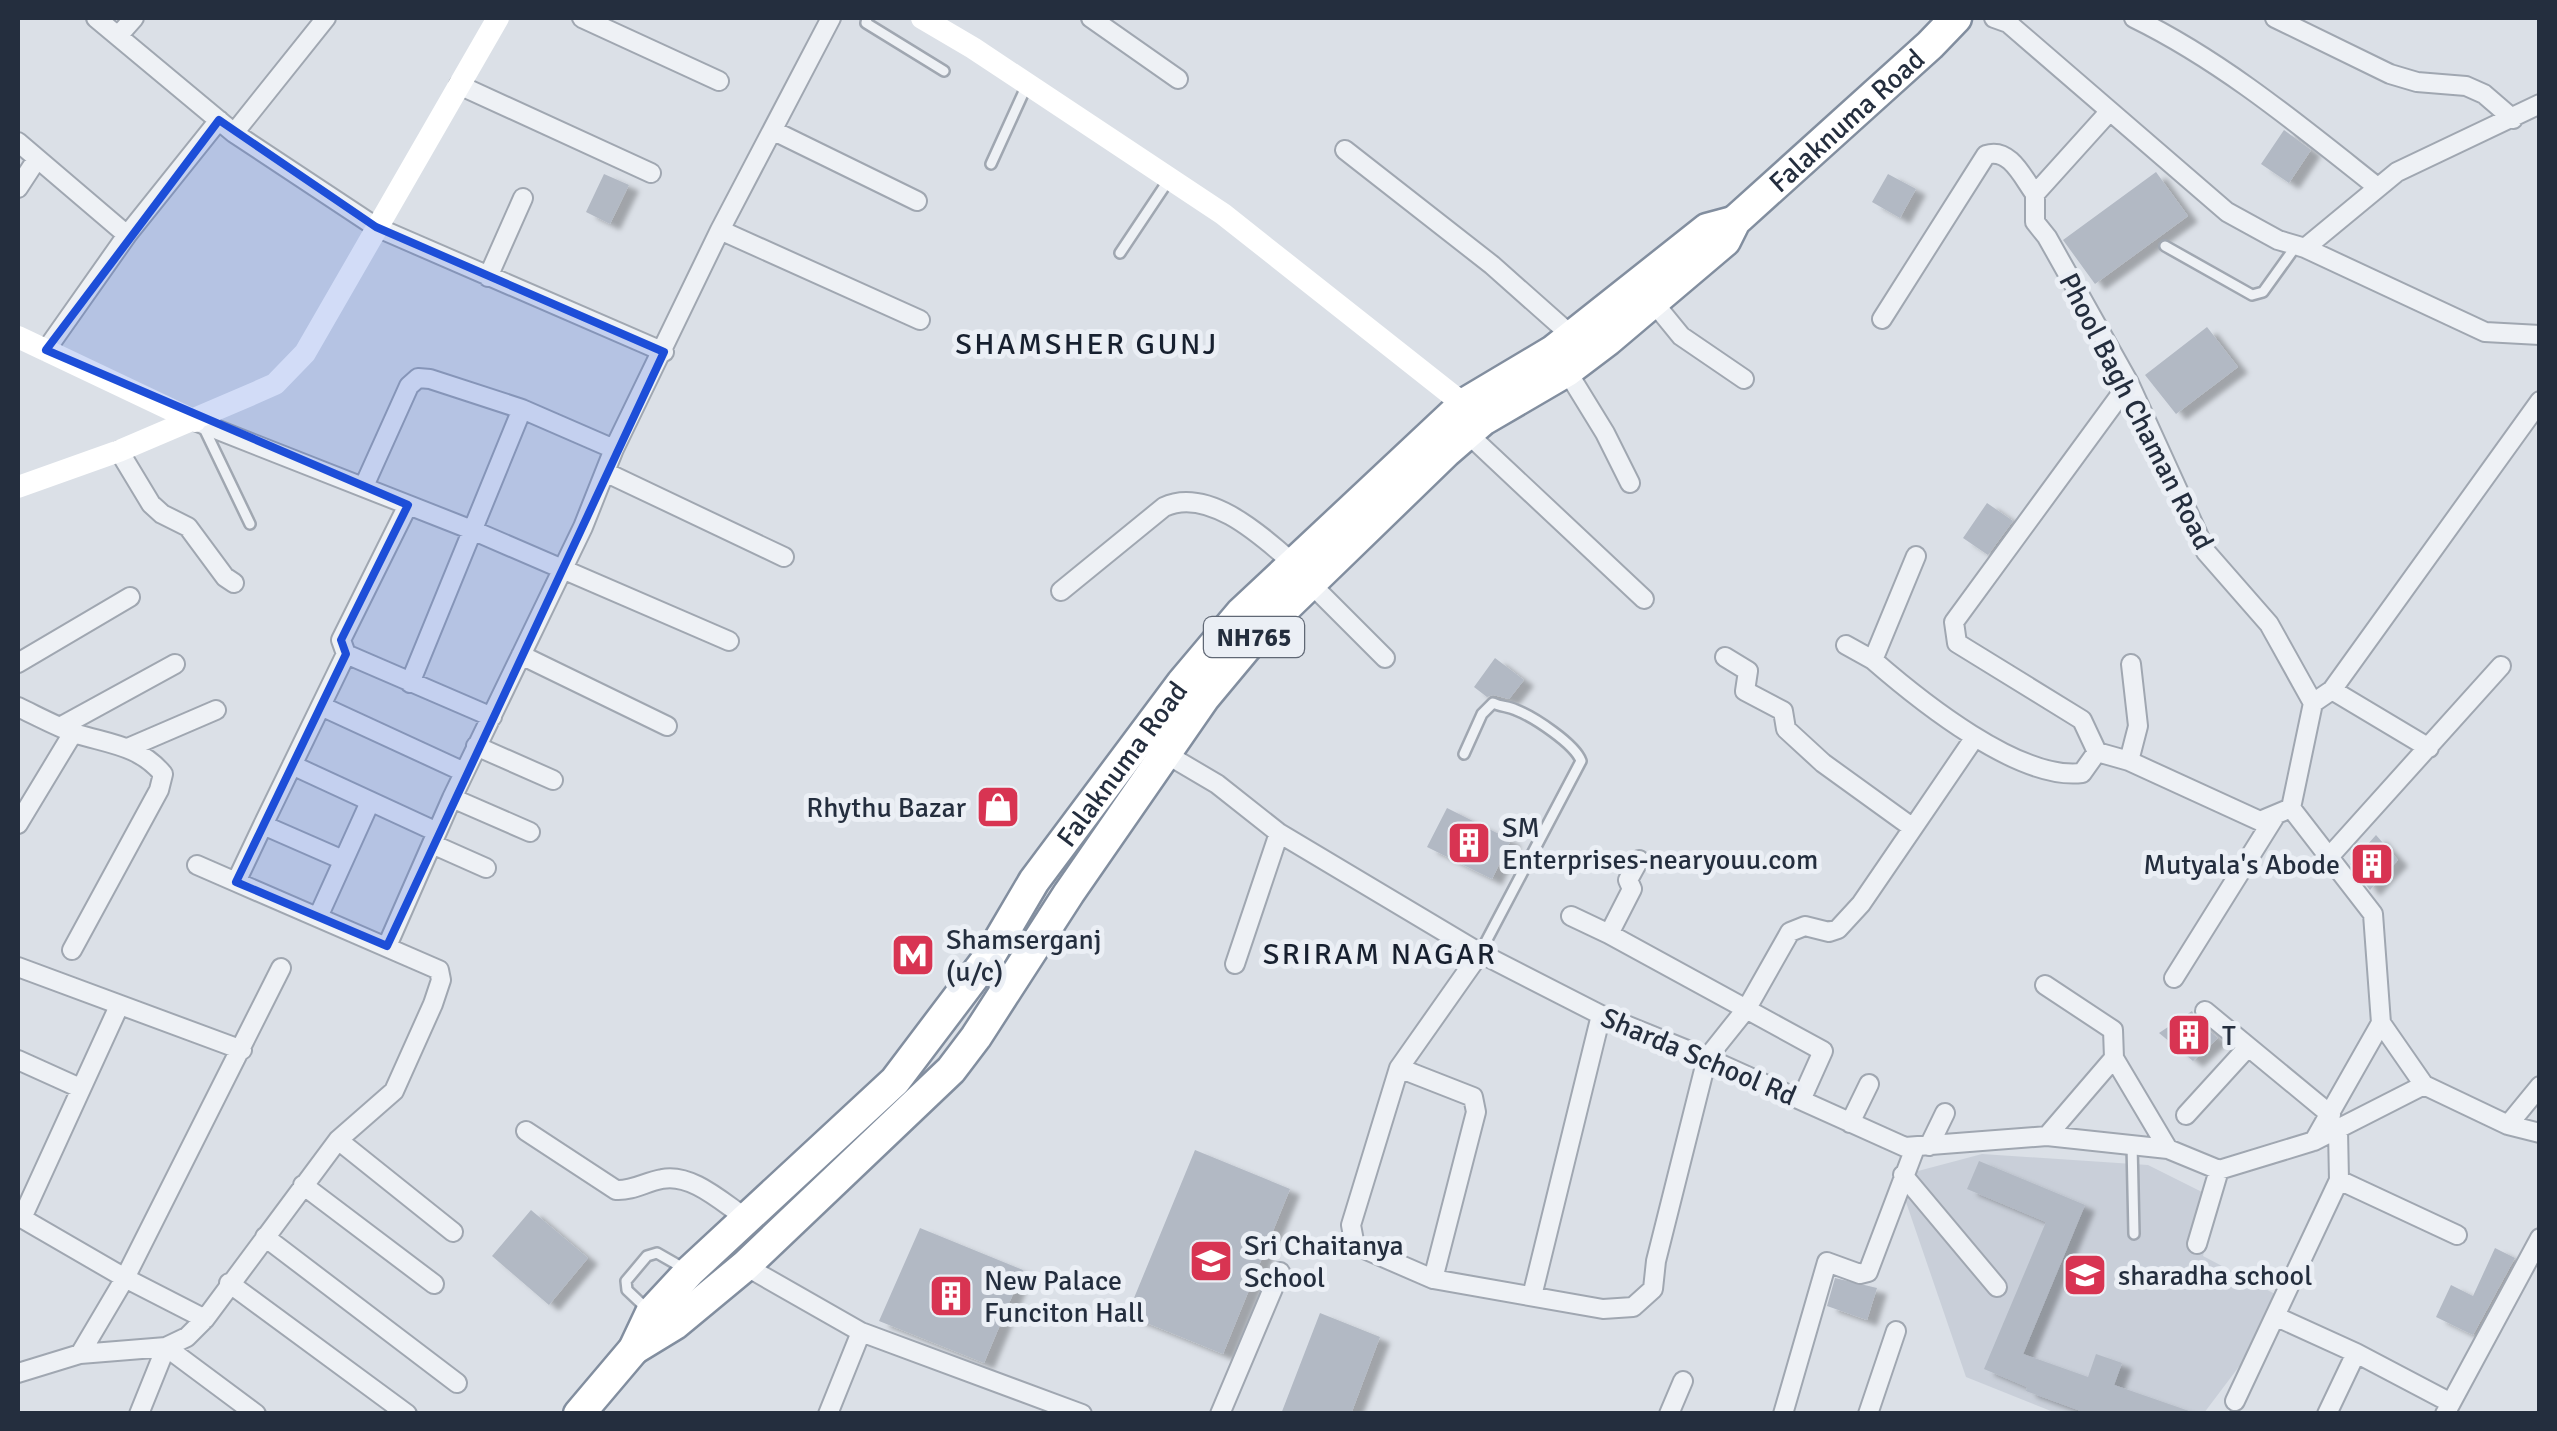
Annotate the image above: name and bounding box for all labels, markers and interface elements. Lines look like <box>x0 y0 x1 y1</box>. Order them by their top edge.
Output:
street label: Falaknuma Road <box>1762 42 1932 200</box>
street label: Phool Bagh Chaman Road <box>2051 267 2221 556</box>
district label: SHAMSHER GUNJ <box>955 326 1219 363</box>
road number: NH765 <box>1204 617 1304 657</box>
street label: Falaknuma Road <box>1050 675 1195 854</box>
shop icon: Rhythu Bazar <box>975 784 1021 830</box>
place label: Rhythu Bazar <box>806 791 967 825</box>
place label: SM Enterprises-nearyouu.com <box>1502 811 1818 877</box>
building icon: SM Enterprises-nearyouu.com <box>1446 820 1492 866</box>
building icon: Mutyala's Abode <box>2349 841 2395 887</box>
place label: Mutyala's Abode <box>2143 848 2340 882</box>
place label: Shamserganj (u/c) <box>946 923 1102 989</box>
metro station icon: Shamserganj (u/c) <box>890 932 936 978</box>
district label: SRIRAM NAGAR <box>1263 936 1497 973</box>
street label: Sharda School Rd <box>1596 1000 1801 1113</box>
building icon: T <box>2166 1012 2212 1058</box>
place label: T <box>2222 1019 2236 1053</box>
place label: Sri Chaitanya School <box>1244 1229 1404 1295</box>
school or university icon: Sri Chaitanya School <box>1188 1238 1234 1284</box>
school or university icon: sharadha school <box>2062 1252 2108 1298</box>
place label: sharadha school <box>2118 1259 2312 1293</box>
place label: New Palace Funciton Hall <box>984 1264 1144 1330</box>
building icon: New Palace Funciton Hall <box>928 1273 974 1319</box>

